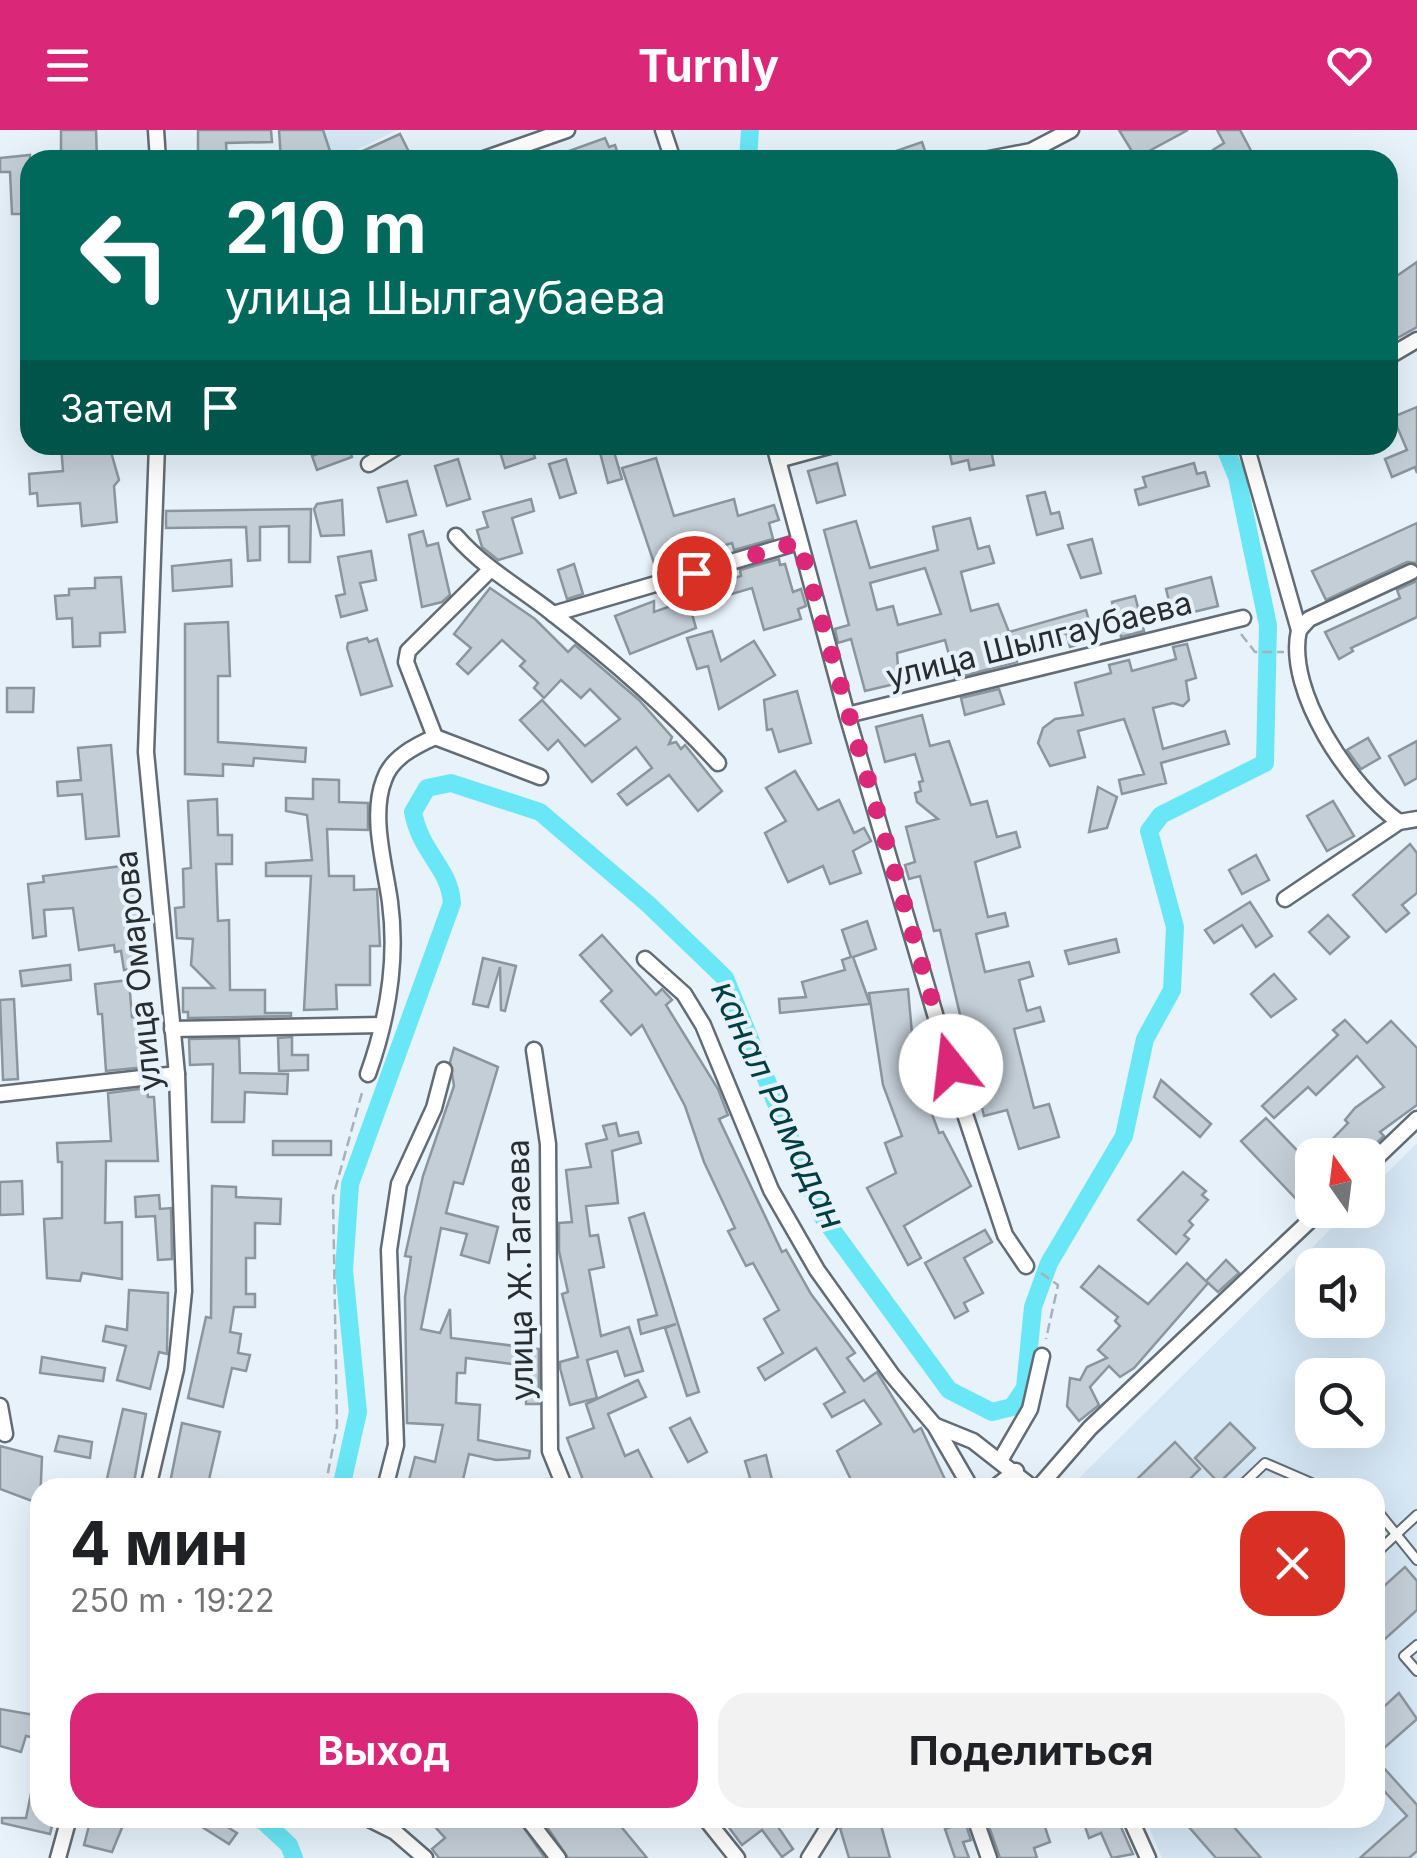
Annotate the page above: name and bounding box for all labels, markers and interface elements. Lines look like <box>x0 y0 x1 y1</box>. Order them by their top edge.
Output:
icon: menu <box>40 38 95 93</box>
text: Turnly <box>638 38 779 93</box>
icon: heart <box>1322 38 1377 93</box>
text: 210 m <box>225 185 427 270</box>
icon: left <box>60 190 190 320</box>
text: улица Шылгаубаева <box>225 270 666 325</box>
icon: arrive <box>193 380 248 435</box>
text: Затем <box>60 385 173 431</box>
pin <box>652 531 737 616</box>
icon: arrive <box>667 546 722 601</box>
street label: улица Шылгаубаева <box>882 583 1196 696</box>
street label: улица Омарова <box>105 849 170 1093</box>
water label: канал Рамадан <box>703 974 855 1235</box>
position arrow <box>899 1014 1003 1118</box>
north arrow <box>1295 1138 1385 1228</box>
map controls <box>1295 1138 1385 1448</box>
street label: улица Ж.Тагаева <box>498 1139 541 1401</box>
button: sound <box>1295 1248 1385 1338</box>
button: search <box>1295 1358 1385 1448</box>
text: 4 мин <box>70 1507 248 1579</box>
button: close <box>1240 1511 1345 1616</box>
text: 250 m · 19:22 <box>70 1581 275 1620</box>
button: Выход <box>70 1693 698 1808</box>
button: Поделиться <box>718 1693 1345 1808</box>

